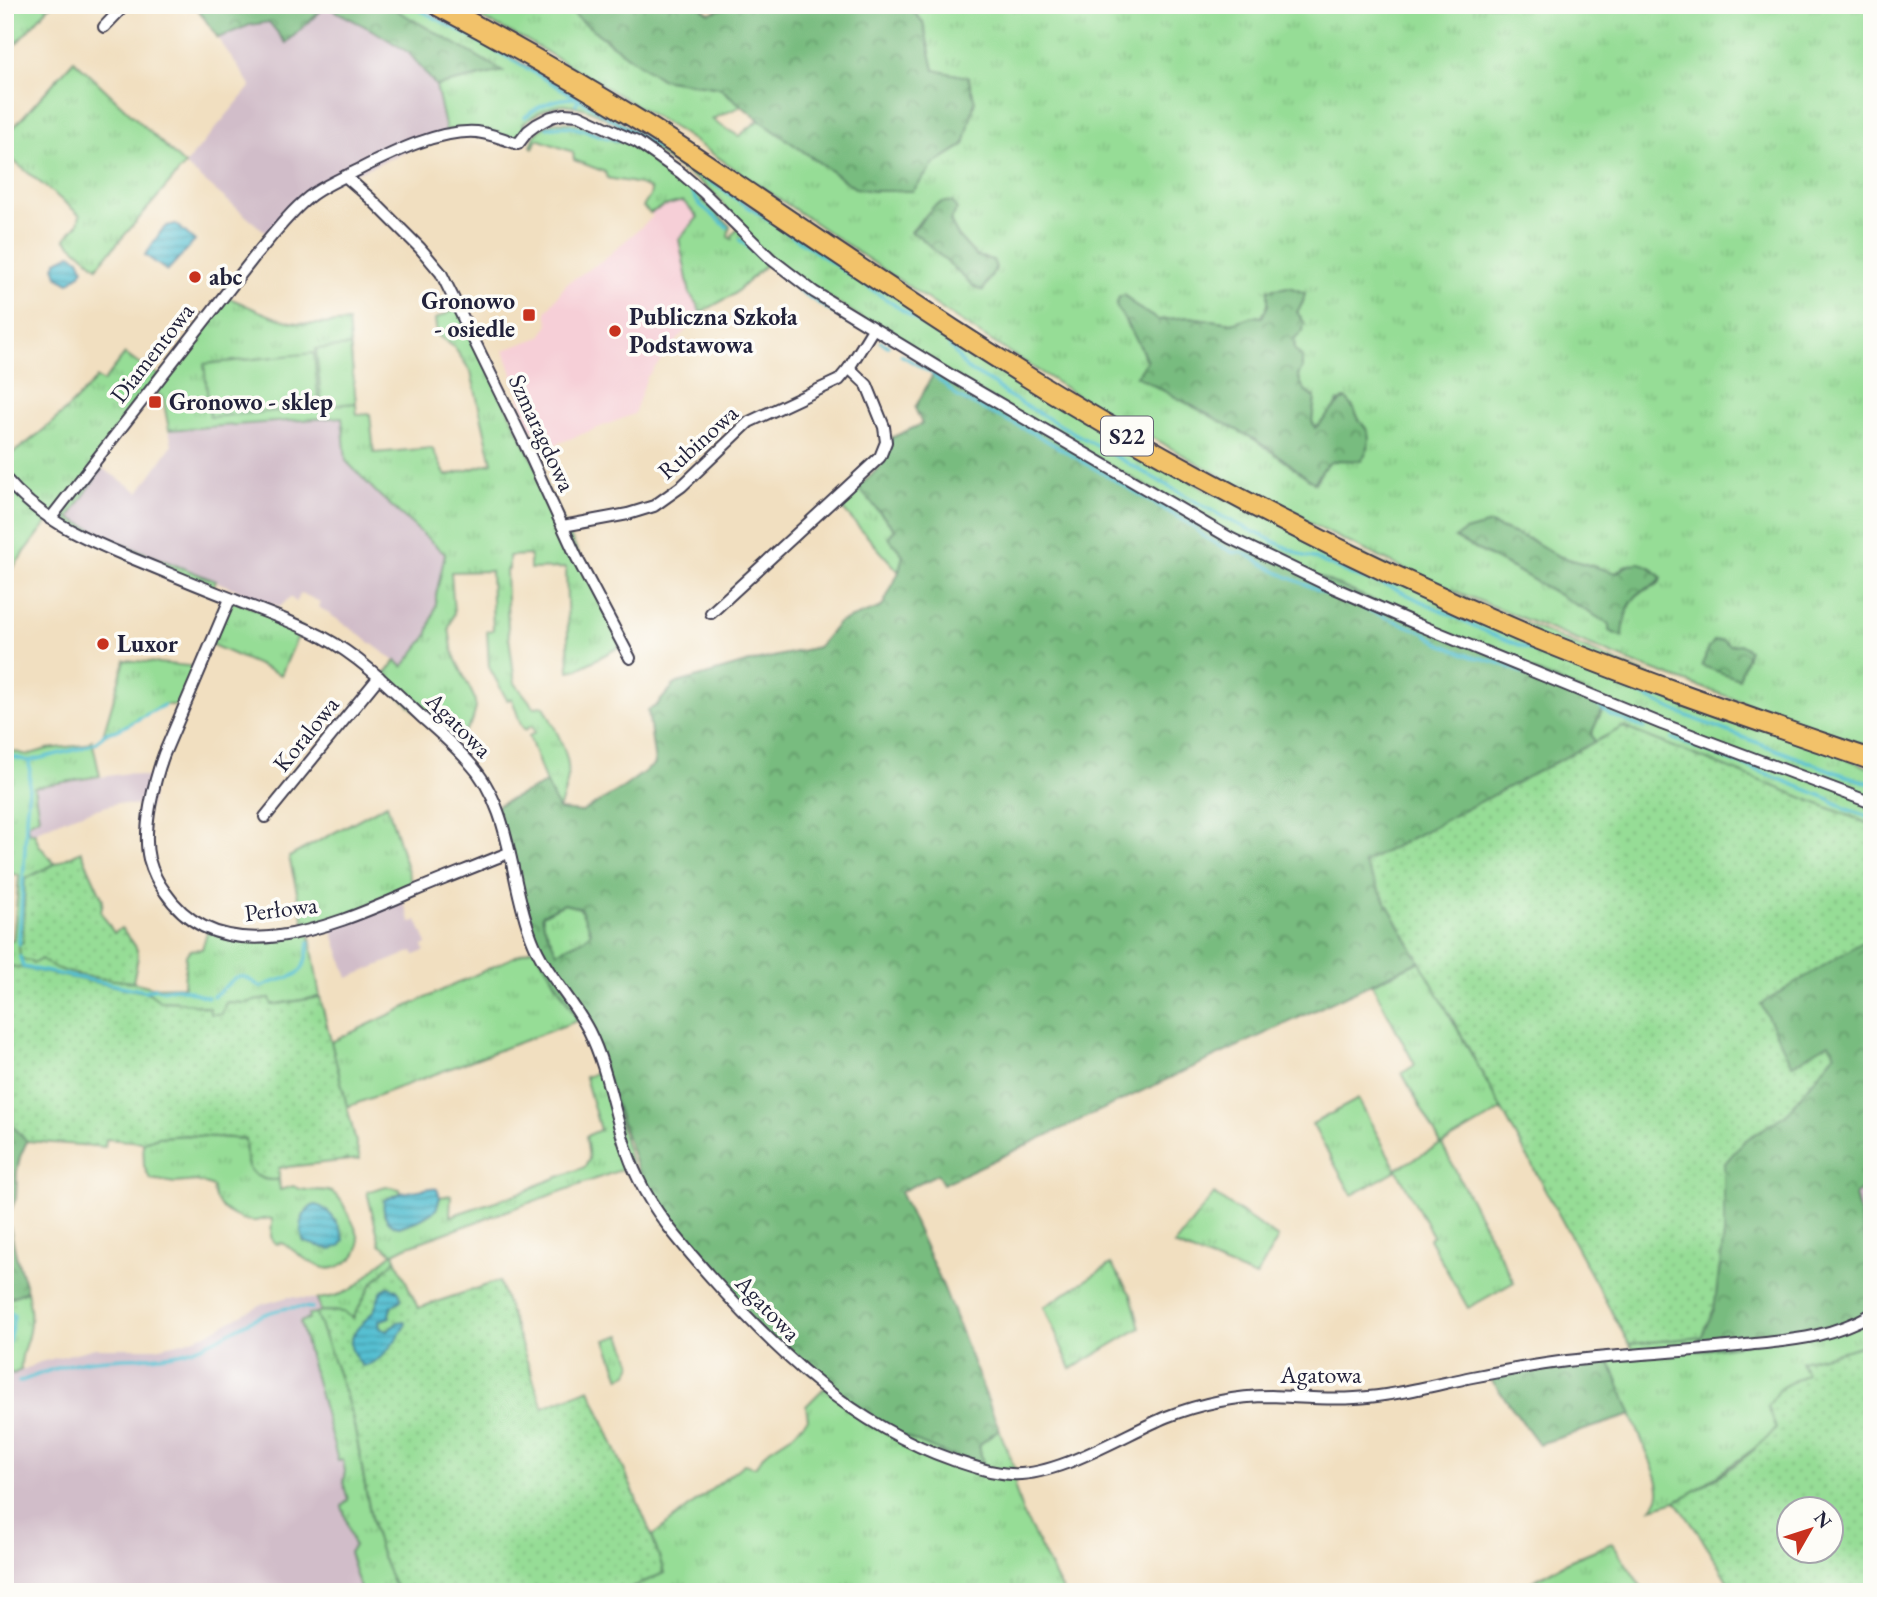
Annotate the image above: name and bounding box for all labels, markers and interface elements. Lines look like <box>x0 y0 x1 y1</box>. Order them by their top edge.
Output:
place label: abc <box>209 261 243 292</box>
marker: abc <box>187 269 203 285</box>
place label: Gronowo - osiedle <box>421 285 515 344</box>
street label: Diamentowa <box>103 296 201 409</box>
place label: Publiczna Szkoła Podstawowa <box>629 301 798 360</box>
marker: Gronowo - osiedle <box>521 307 537 323</box>
marker: Publiczna Szkoła Podstawowa <box>607 323 623 339</box>
street label: Szmaragdowa <box>502 369 583 497</box>
place label: Gronowo - sklep <box>169 386 333 417</box>
marker: Gronowo - sklep <box>147 394 163 410</box>
street label: Rubinowa <box>651 397 745 486</box>
road number: S22 <box>1101 416 1153 456</box>
place label: Luxor <box>117 628 178 659</box>
marker: Luxor <box>95 636 111 652</box>
street label: Agatowa <box>419 684 499 765</box>
street label: Koralowa <box>266 689 346 778</box>
street label: Perłowa <box>243 889 320 928</box>
street label: Agatowa <box>728 1267 808 1348</box>
street label: Agatowa <box>1279 1359 1362 1390</box>
north arrow <box>1776 1496 1846 1566</box>
text: N <box>1808 1506 1838 1534</box>

